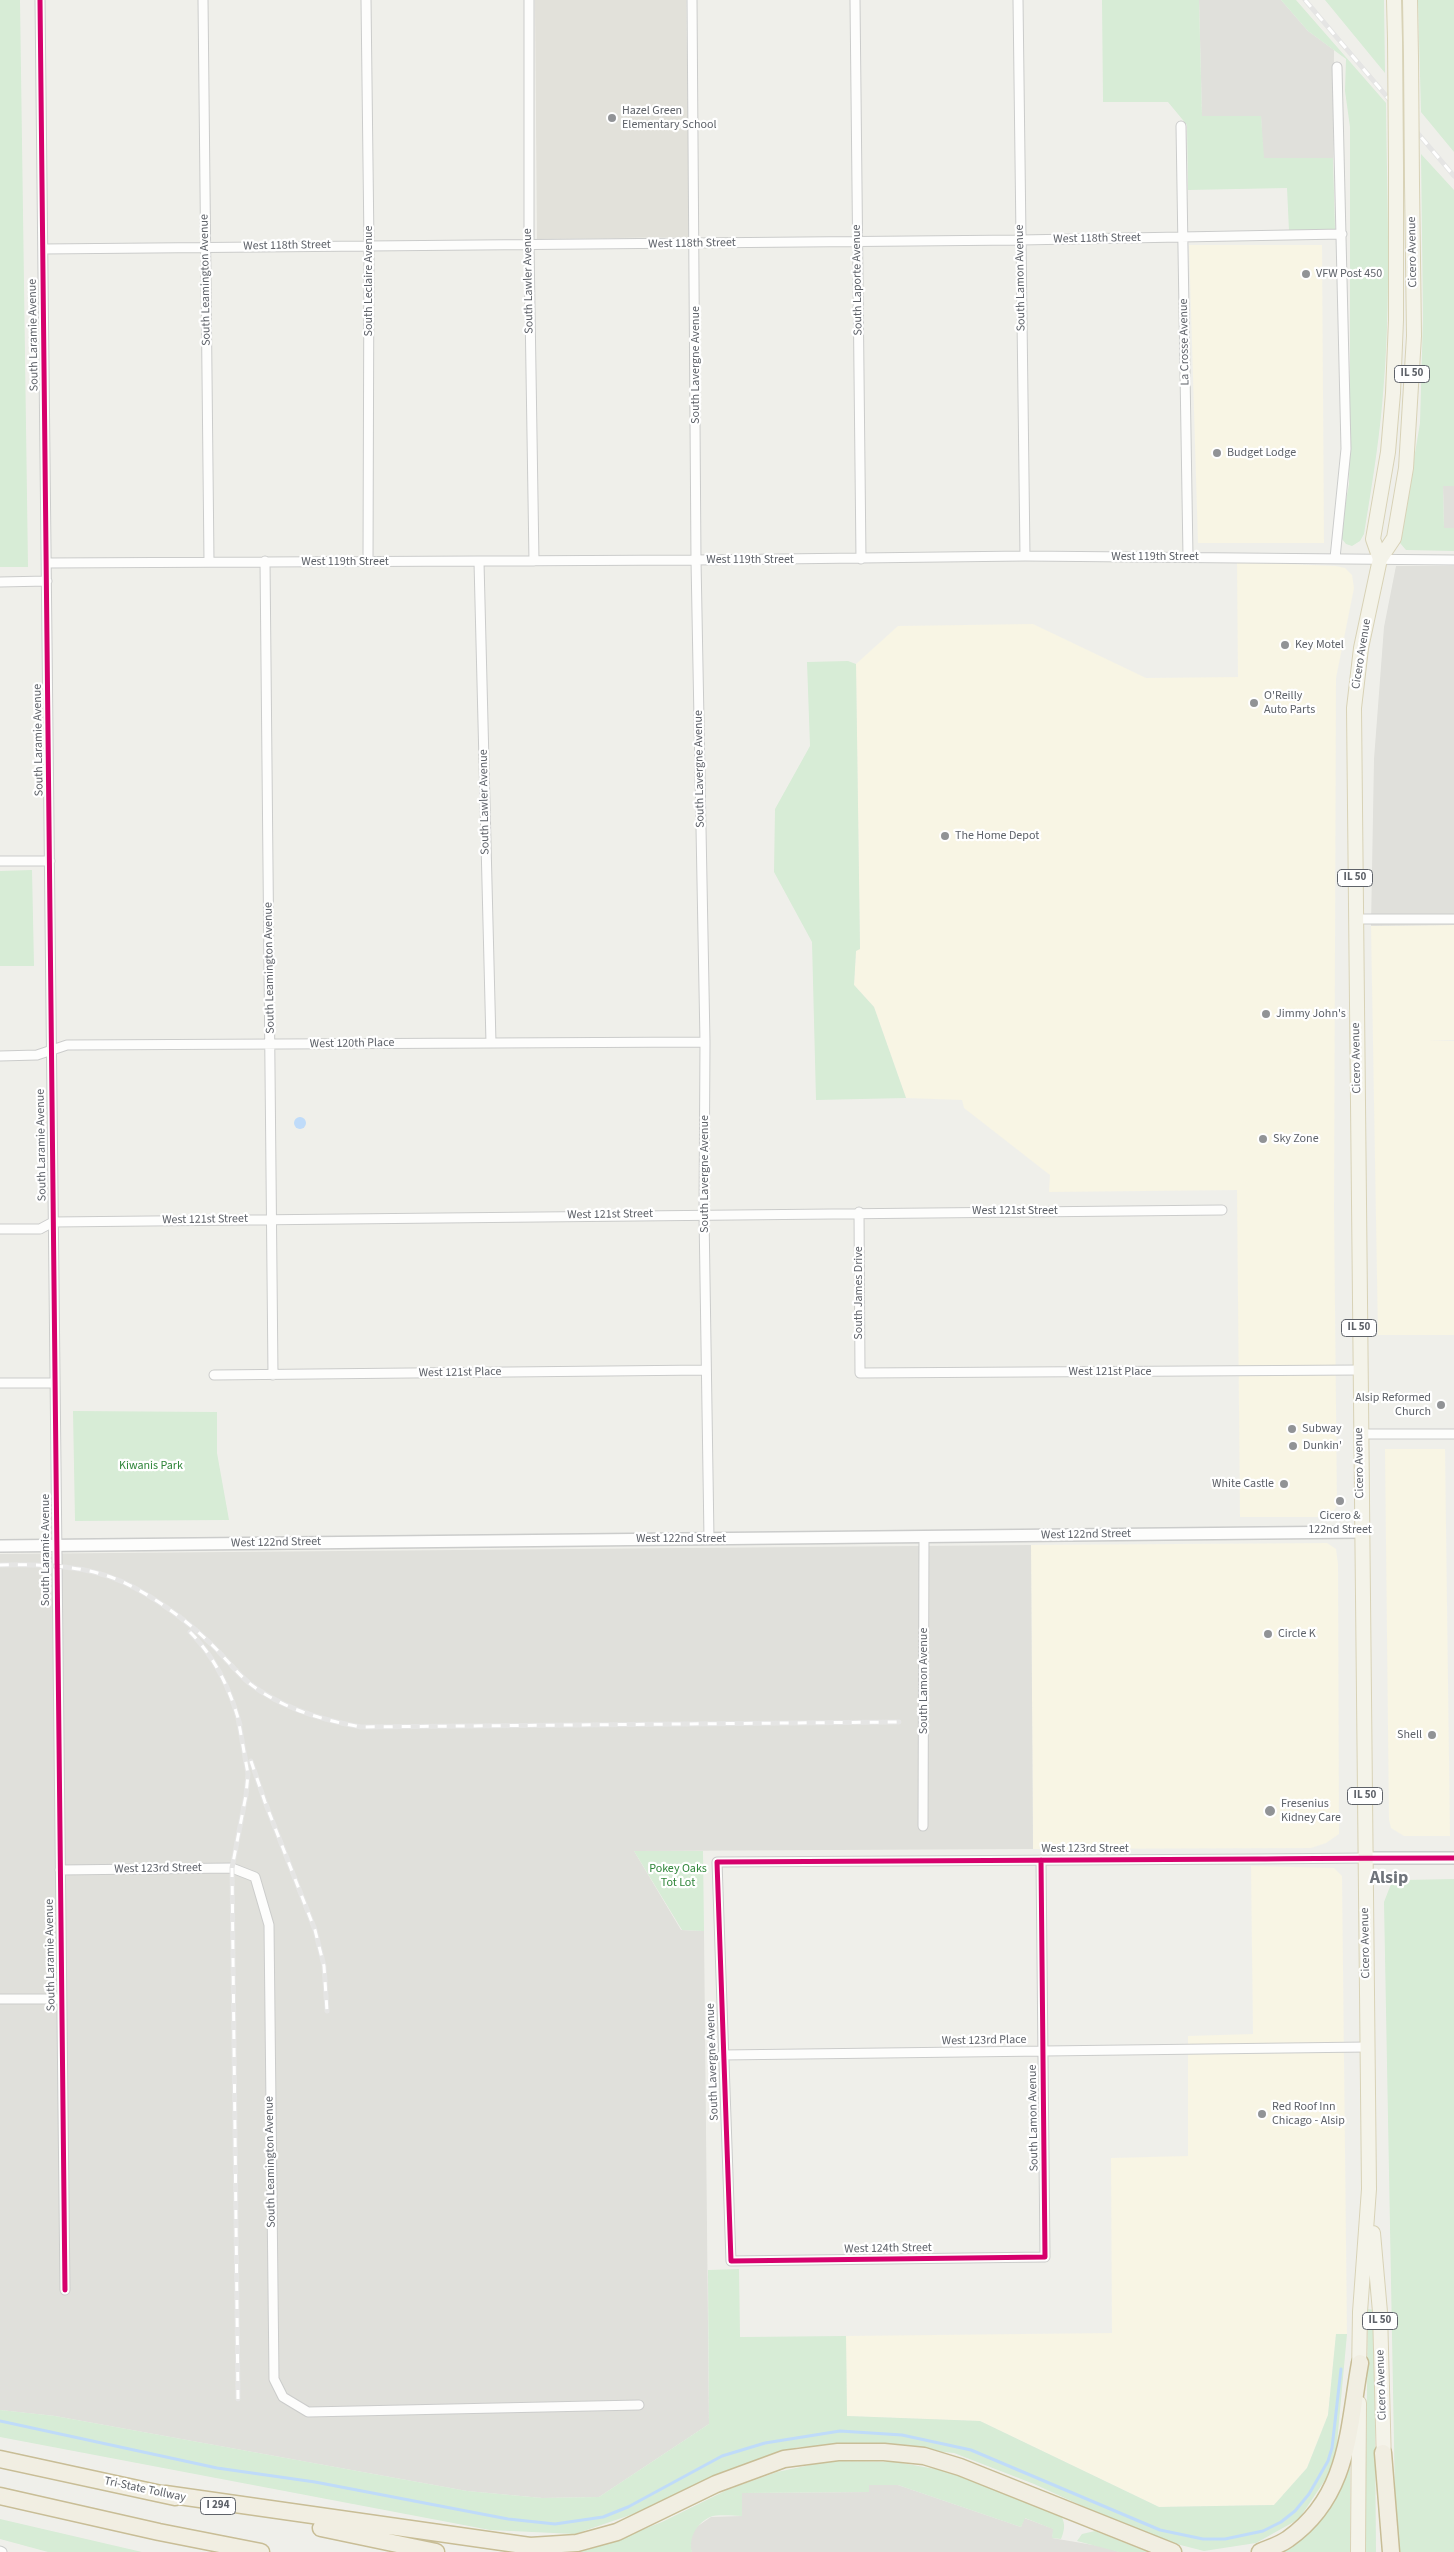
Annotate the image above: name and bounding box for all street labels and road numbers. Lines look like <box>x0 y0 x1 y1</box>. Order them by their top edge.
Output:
street label: South Leamington Avenue <box>198 214 214 346</box>
street label: Cicero Avenue <box>1405 216 1421 288</box>
street label: South Laporte Avenue <box>850 224 866 336</box>
street label: South Lamon Avenue <box>1013 225 1029 331</box>
street label: South Leclaire Avenue <box>362 226 376 336</box>
street label: South Lawler Avenue <box>521 228 537 334</box>
street label: West 118th Street <box>1053 231 1141 247</box>
street label: West 118th Street <box>648 236 736 252</box>
street label: West 118th Street <box>243 238 331 254</box>
street label: South Laramie Avenue <box>26 279 42 391</box>
street label: La Crosse Avenue <box>1177 298 1193 386</box>
street label: South Lavergne Avenue <box>689 306 703 424</box>
road number: IL 50 <box>1394 366 1430 382</box>
street label: West 119th Street <box>1111 550 1199 564</box>
street label: West 119th Street <box>706 553 794 567</box>
street label: West 119th Street <box>301 555 389 569</box>
street label: Cicero Avenue <box>1349 618 1375 690</box>
street label: South Laramie Avenue <box>31 684 47 796</box>
street label: South Lavergne Avenue <box>692 710 708 828</box>
street label: South Lawler Avenue <box>477 749 493 855</box>
road number: IL 50 <box>1338 870 1372 886</box>
street label: South Leamington Avenue <box>262 902 278 1034</box>
street label: Cicero Avenue <box>1349 1022 1365 1094</box>
street label: West 120th Place <box>310 1036 394 1052</box>
street label: South Laramie Avenue <box>34 1089 50 1201</box>
street label: South Lavergne Avenue <box>698 1115 712 1233</box>
street label: West 121st Street <box>972 1204 1058 1218</box>
street label: West 121st Street <box>567 1207 653 1223</box>
street label: West 121st Street <box>162 1212 248 1228</box>
street label: South James Drive <box>852 1246 866 1340</box>
road number: IL 50 <box>1342 1320 1376 1336</box>
street label: West 121st Place <box>418 1365 502 1381</box>
street label: West 121st Place <box>1069 1365 1151 1379</box>
street label: Cicero Avenue <box>1352 1427 1368 1499</box>
street label: South Laramie Avenue <box>39 1494 53 1606</box>
street label: West 122nd Street <box>1041 1527 1131 1543</box>
street label: West 122nd Street <box>636 1532 726 1546</box>
street label: West 122nd Street <box>231 1535 321 1551</box>
street label: South Lamon Avenue <box>917 1628 931 1734</box>
road number: IL 50 <box>1348 1788 1382 1804</box>
street label: West 123rd Street <box>1041 1842 1129 1856</box>
street label: West 123rd Street <box>114 1861 202 1877</box>
street label: South Laramie Avenue <box>43 1899 59 2011</box>
street label: Cicero Avenue <box>1358 1907 1374 1979</box>
street label: South Lavergne Avenue <box>704 2003 722 2121</box>
street label: West 123rd Place <box>942 2033 1026 2049</box>
street label: South Lamon Avenue <box>1026 2065 1042 2171</box>
street label: South Leamington Avenue <box>263 2096 279 2228</box>
street label: West 124th Street <box>844 2241 932 2257</box>
road number: IL 50 <box>1362 2312 1398 2330</box>
street label: Cicero Avenue <box>1374 2349 1390 2421</box>
street label: Tri-State Tollway <box>103 2474 187 2506</box>
road number: I 294 <box>200 2498 236 2514</box>

